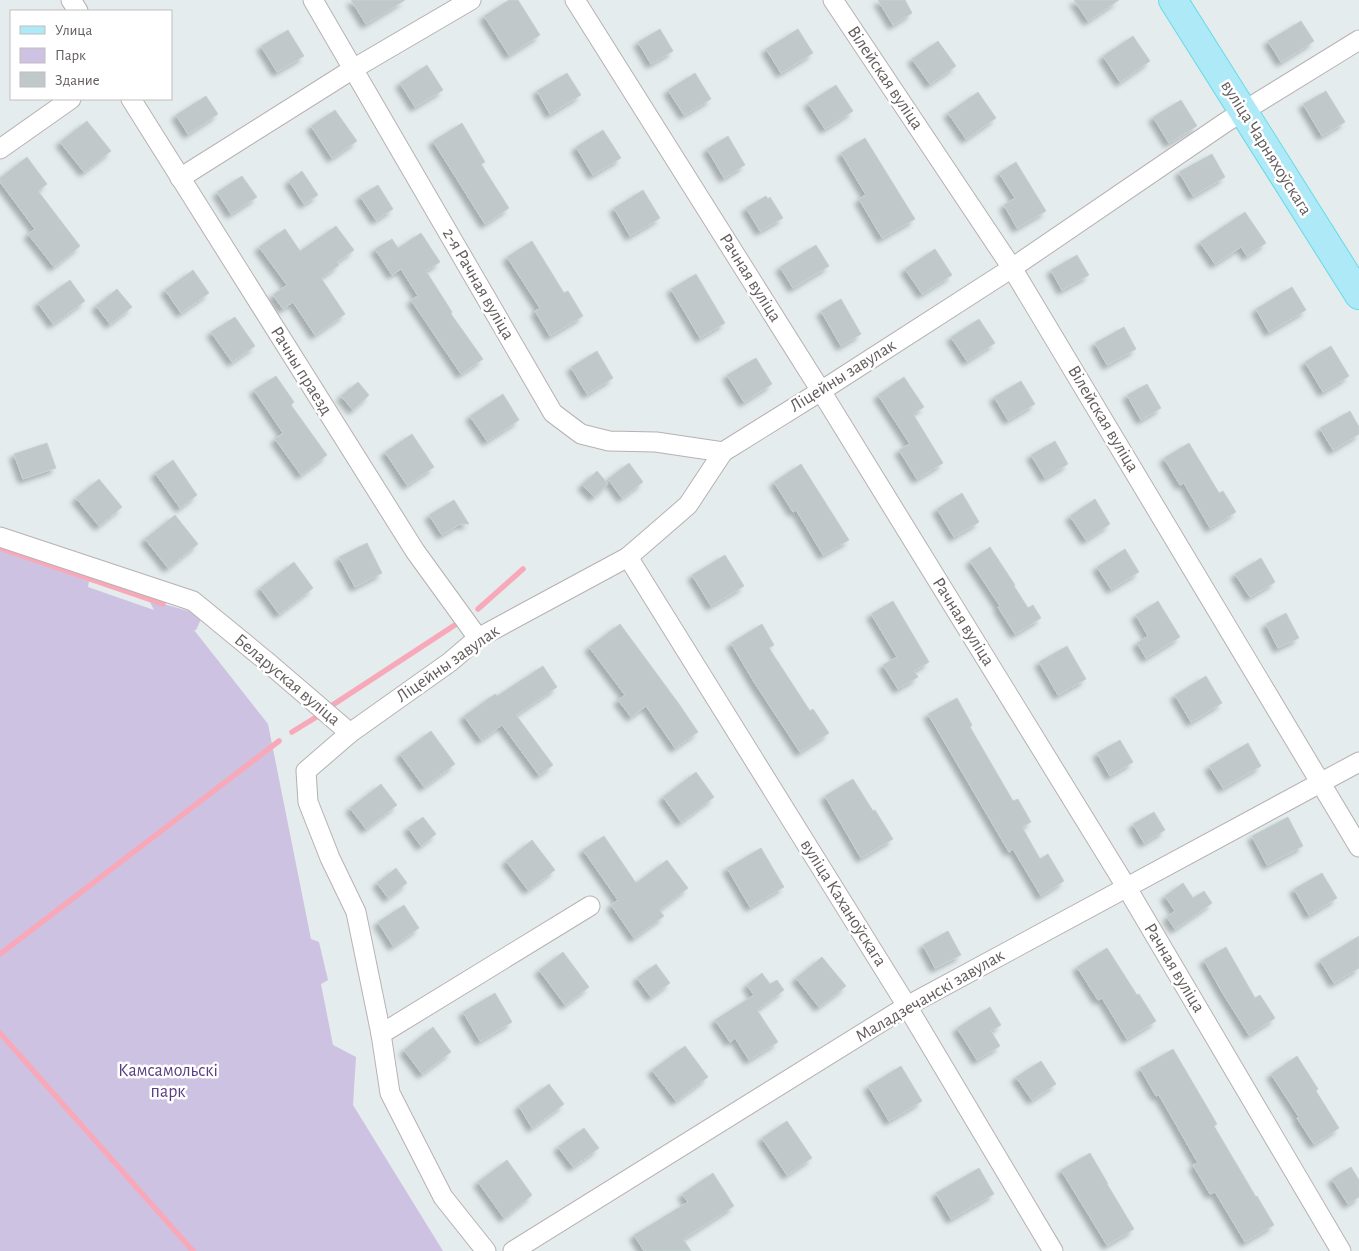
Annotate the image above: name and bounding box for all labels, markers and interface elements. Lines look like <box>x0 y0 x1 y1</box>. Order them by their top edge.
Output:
legend <box>10 10 172 100</box>
text: Улица <box>55 23 92 38</box>
street label: Вілейская вуліца <box>844 23 926 133</box>
text: Парк <box>55 48 86 63</box>
text: Здание <box>55 73 100 88</box>
street label: вуліца Чарняхоўскага <box>1217 77 1315 219</box>
street label: 2-я Рачная вуліца <box>439 225 517 343</box>
street label: Рачная вуліца <box>716 231 784 325</box>
street label: Рачны праезд <box>267 324 335 418</box>
street label: Ліцейны завулак <box>787 336 900 416</box>
street label: Вілейская вуліца <box>1064 363 1142 475</box>
street label: Рачная вуліца <box>929 575 997 669</box>
street label: Ліцейны завулак <box>393 621 503 706</box>
street label: Беларуская вуліца <box>231 631 343 729</box>
street label: вуліца Каханоўскага <box>797 836 889 970</box>
street label: Рачная вуліца <box>1140 920 1208 1016</box>
street label: Маладзечанскі завулак <box>853 946 1008 1046</box>
park label: Камсамольскі парк <box>118 1062 218 1101</box>

